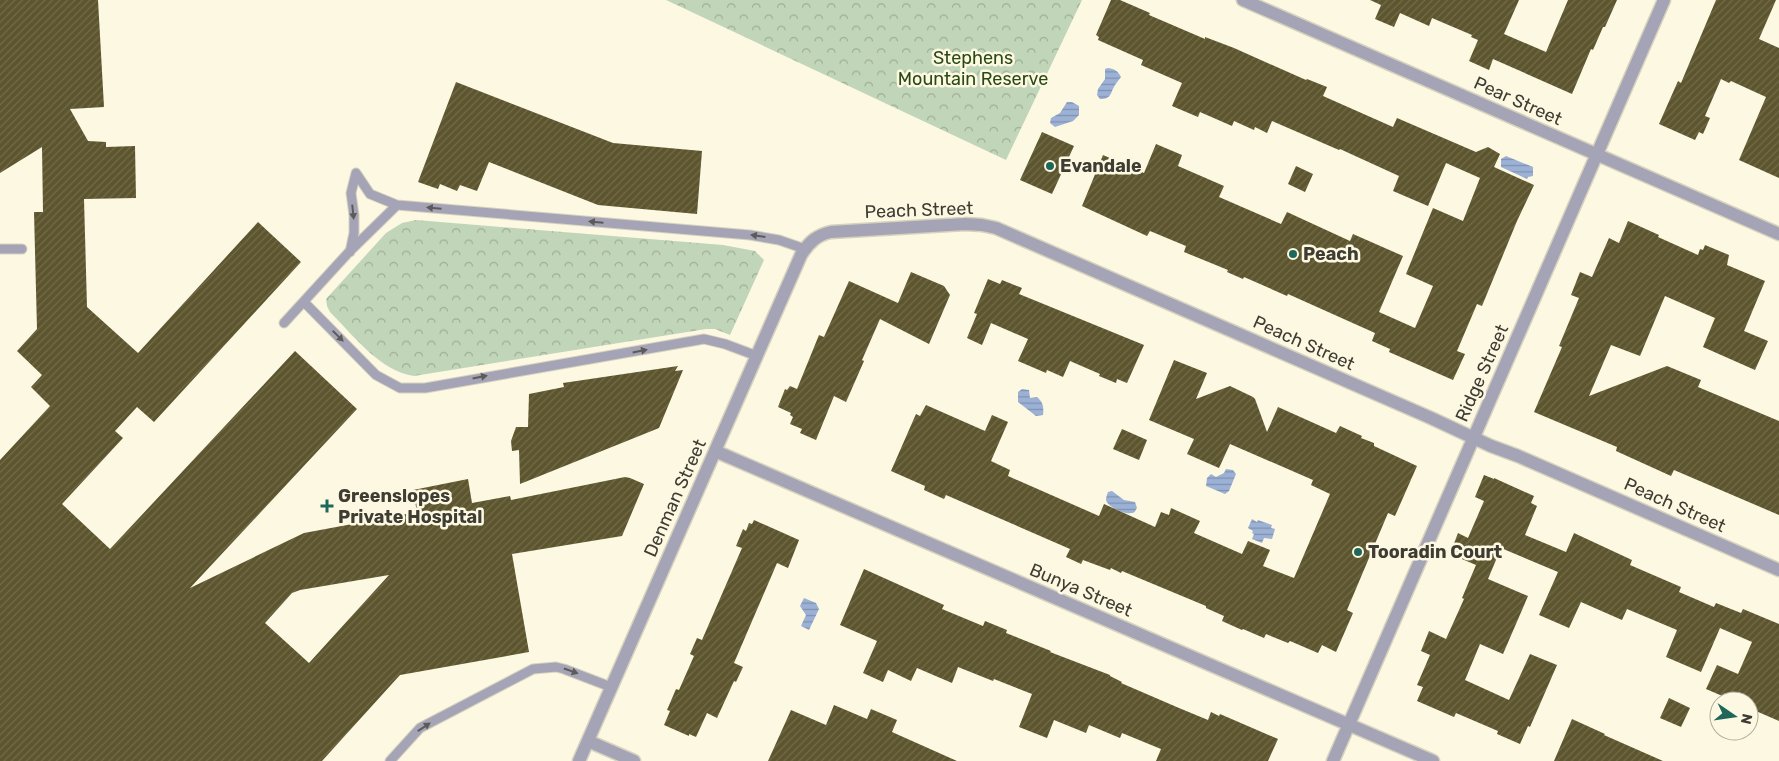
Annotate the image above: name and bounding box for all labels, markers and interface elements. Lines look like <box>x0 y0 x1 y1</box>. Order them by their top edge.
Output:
park label: Stephens Mountain Reserve <box>898 47 1048 90</box>
street label: Pear Street <box>1470 72 1566 130</box>
place label: Evandale <box>1060 155 1142 177</box>
marker: Evandale <box>1044 160 1056 172</box>
street label: Peach Street <box>864 197 974 223</box>
one-way arrow <box>426 204 442 212</box>
one-way arrow <box>350 205 358 221</box>
one-way arrow <box>588 218 604 226</box>
one-way arrow <box>750 232 766 240</box>
place label: Peach <box>1303 243 1359 265</box>
marker: Peach <box>1287 248 1299 260</box>
street label: Peach Street <box>1250 311 1358 375</box>
street label: Ridge Street <box>1451 321 1513 425</box>
one-way arrow <box>332 329 344 341</box>
one-way arrow <box>632 346 648 354</box>
one-way arrow <box>472 373 488 381</box>
street label: Denman Street <box>639 436 711 560</box>
street label: Peach Street <box>1621 473 1729 537</box>
place label: Greenslopes Private Hospital <box>338 485 482 528</box>
marker: Greenslopes Private Hospital <box>320 499 334 513</box>
place label: Tooradin Court <box>1368 541 1502 563</box>
marker: Tooradin Court <box>1352 546 1364 558</box>
street label: Bunya Street <box>1026 558 1136 622</box>
one-way arrow <box>564 667 579 675</box>
north arrow <box>1709 691 1759 741</box>
text: N <box>1737 712 1756 726</box>
one-way arrow <box>417 722 431 732</box>

